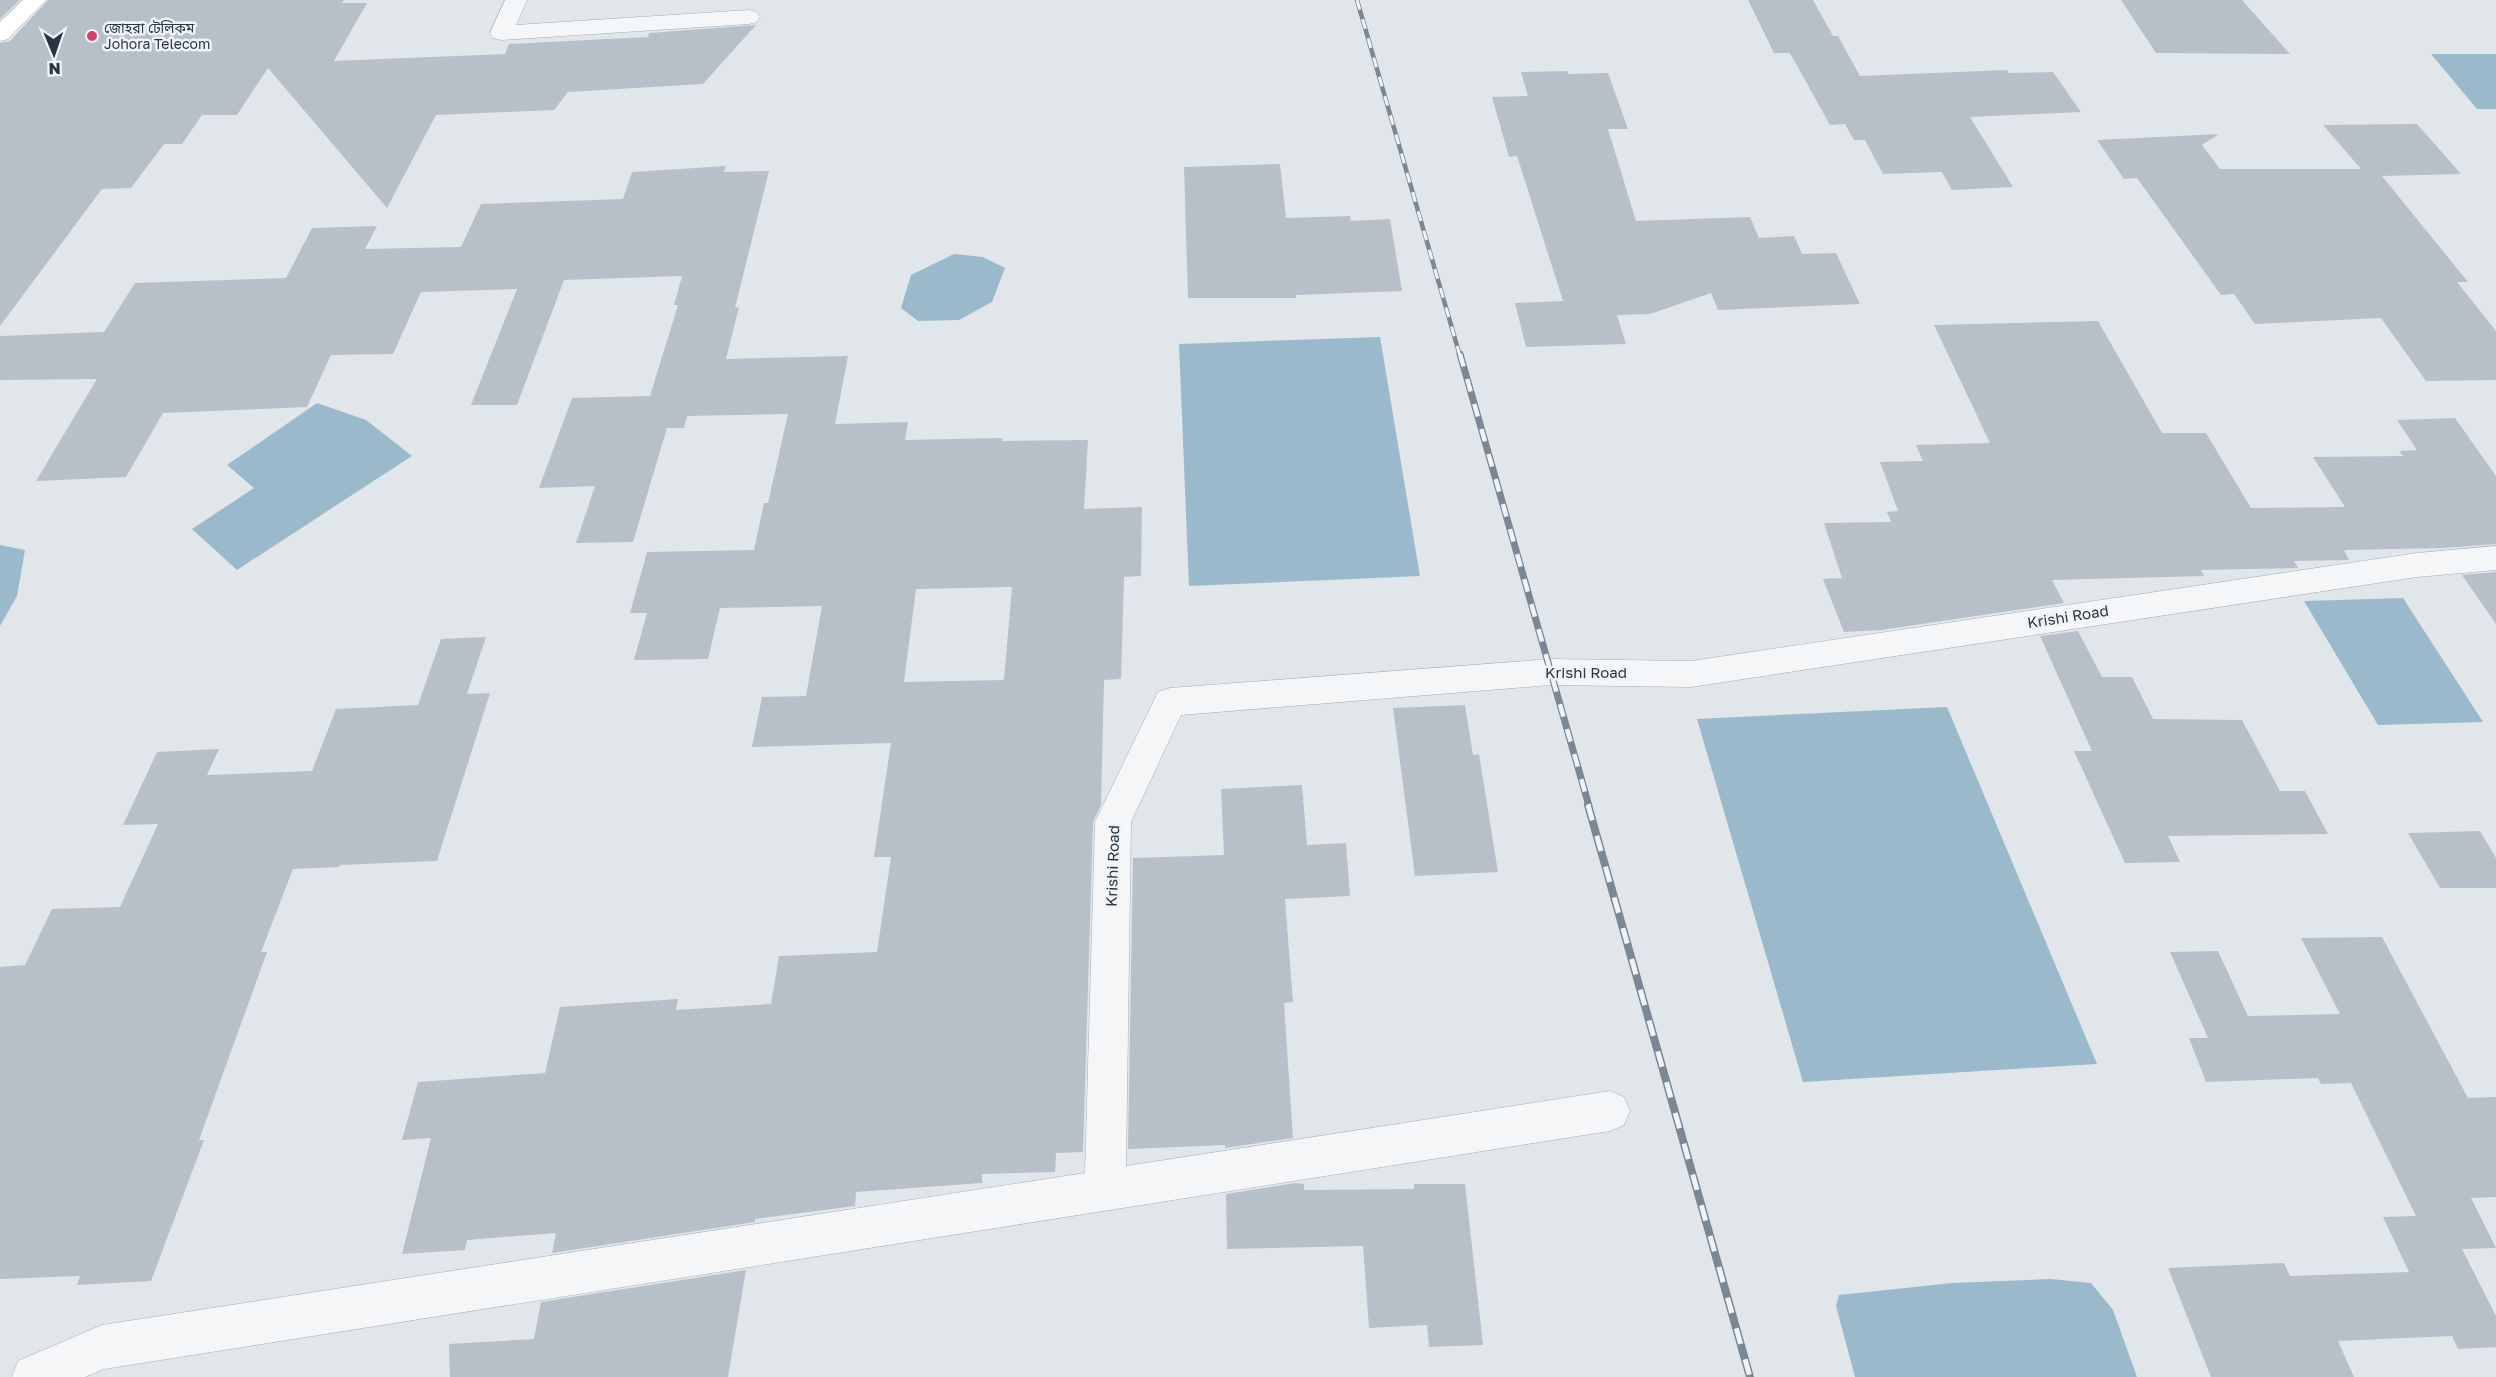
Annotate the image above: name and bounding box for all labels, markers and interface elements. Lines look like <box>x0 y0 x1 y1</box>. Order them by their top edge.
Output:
place label: জোহরা টেলিকম Johora Telecom <box>104 19 210 52</box>
north arrow <box>24 24 84 84</box>
marker: জোহরা টেলিকম Johora Telecom <box>85 29 99 43</box>
text: N <box>48 59 61 79</box>
street label: Krishi Road <box>2026 601 2110 631</box>
street label: Krishi Road <box>1545 663 1627 681</box>
street label: Krishi Road <box>1102 825 1122 907</box>

